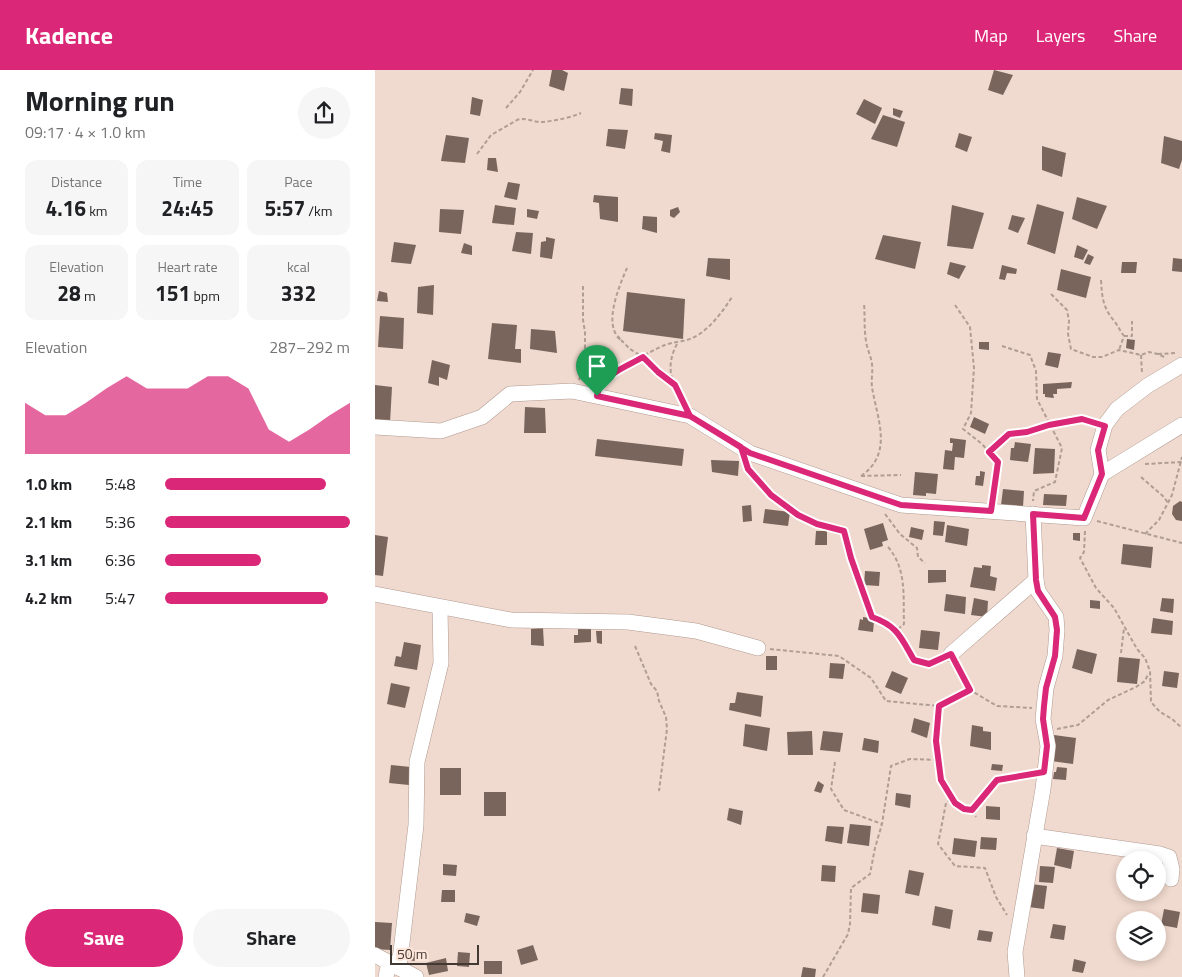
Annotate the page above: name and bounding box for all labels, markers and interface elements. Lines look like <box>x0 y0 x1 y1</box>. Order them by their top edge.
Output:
text: Kadence <box>25 17 113 53</box>
text: Map <box>974 22 1008 49</box>
text: Layers <box>1036 22 1085 49</box>
text: Share <box>1113 22 1157 49</box>
text: Morning run <box>25 79 175 122</box>
button: share <box>298 87 350 139</box>
text: 09:17 · 4 × 1.0 km <box>25 120 146 144</box>
text: Distance <box>51 171 102 192</box>
text: Time <box>173 171 202 192</box>
text: Pace <box>284 171 313 192</box>
text: 4.16 <box>45 192 86 224</box>
text: 24:45 <box>161 192 214 224</box>
text: 5:57 <box>265 192 305 224</box>
text: km <box>86 200 108 221</box>
text: /km <box>305 200 332 221</box>
text: Elevation <box>49 256 104 277</box>
text: Heart rate <box>157 256 218 277</box>
text: kcal <box>287 256 310 277</box>
text: 28 <box>57 277 81 309</box>
text: 151 <box>155 277 190 309</box>
text: 332 <box>281 277 316 309</box>
text: m <box>81 285 96 306</box>
text: bpm <box>190 285 220 306</box>
text: Elevation <box>25 335 87 359</box>
text: 287–292 m <box>269 335 350 359</box>
pin <box>576 345 618 396</box>
icon: arrive <box>583 352 611 380</box>
text: 1.0 km <box>25 472 72 496</box>
text: 5:48 <box>105 472 135 496</box>
text: 2.1 km <box>25 510 72 534</box>
text: 5:36 <box>105 510 135 534</box>
text: 3.1 km <box>25 548 72 572</box>
text: 6:36 <box>105 548 135 572</box>
text: 4.2 km <box>25 586 72 610</box>
text: 5:47 <box>105 586 135 610</box>
map controls <box>1116 851 1166 961</box>
button: locate <box>1116 851 1166 901</box>
button: Save <box>25 909 183 967</box>
button: Share <box>193 909 350 967</box>
button: layers <box>1116 911 1166 961</box>
scale bar <box>390 942 479 965</box>
text: 50 m <box>397 943 427 964</box>

